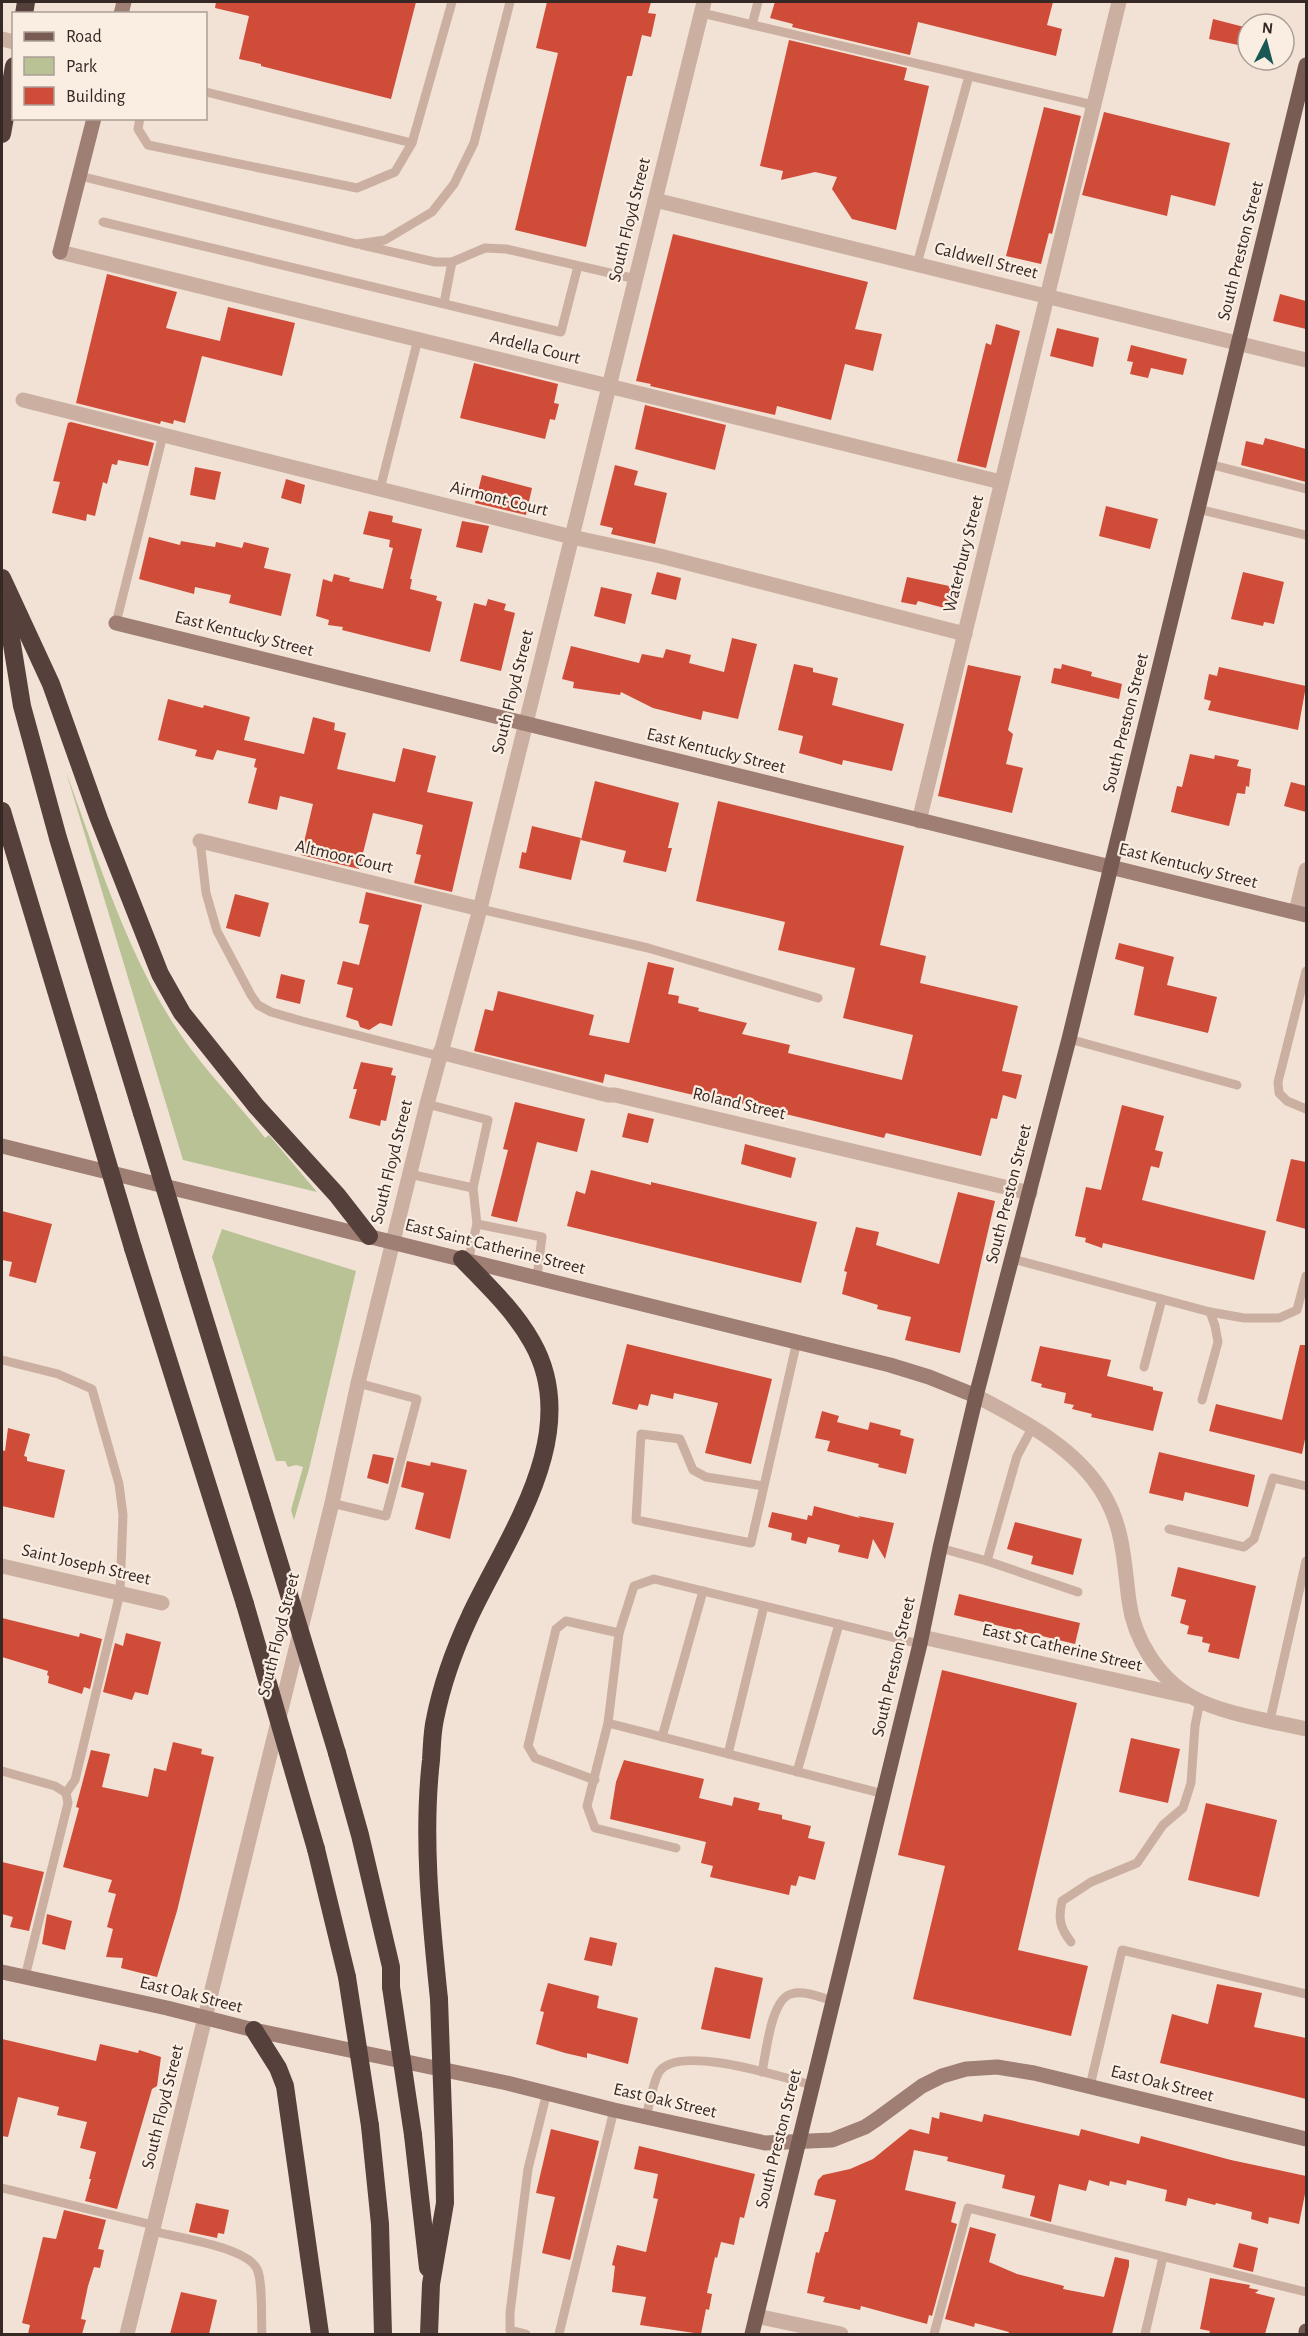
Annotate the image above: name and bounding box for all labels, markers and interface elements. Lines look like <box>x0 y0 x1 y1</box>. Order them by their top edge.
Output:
legend <box>12 12 207 120</box>
north arrow <box>1236 12 1296 72</box>
text: N <box>1261 20 1274 37</box>
text: Road <box>66 28 102 46</box>
text: Park <box>66 58 98 76</box>
text: Building <box>66 88 126 106</box>
street label: South Floyd Street <box>606 156 654 284</box>
street label: South Preston Street <box>1215 179 1267 322</box>
street label: Caldwell Street <box>932 239 1040 283</box>
street label: Ardella Court <box>488 328 582 368</box>
street label: Airmont Court <box>448 478 550 520</box>
street label: Waterbury Street <box>941 493 987 615</box>
street label: East Kentucky Street <box>173 608 315 660</box>
street label: South Floyd Street <box>489 628 537 756</box>
street label: South Preston Street <box>1100 651 1152 794</box>
street label: East Kentucky Street <box>645 725 787 777</box>
street label: Altmoor Court <box>293 837 395 877</box>
street label: East Kentucky Street <box>1117 840 1259 892</box>
street label: Roland Street <box>691 1085 787 1123</box>
street label: South Floyd Street <box>368 1098 416 1226</box>
street label: South Preston Street <box>983 1122 1035 1265</box>
street label: East Saint Catherine Street <box>403 1216 587 1278</box>
street label: Saint Joseph Street <box>20 1541 152 1589</box>
street label: South Floyd Street <box>255 1571 303 1699</box>
street label: South Preston Street <box>869 1595 919 1739</box>
street label: East St Catherine Street <box>980 1621 1144 1675</box>
street label: East Oak Street <box>138 1974 245 2017</box>
street label: South Floyd Street <box>139 2043 187 2171</box>
street label: East Oak Street <box>1109 2063 1216 2106</box>
street label: South Preston Street <box>753 2067 805 2210</box>
street label: East Oak Street <box>612 2080 719 2122</box>

